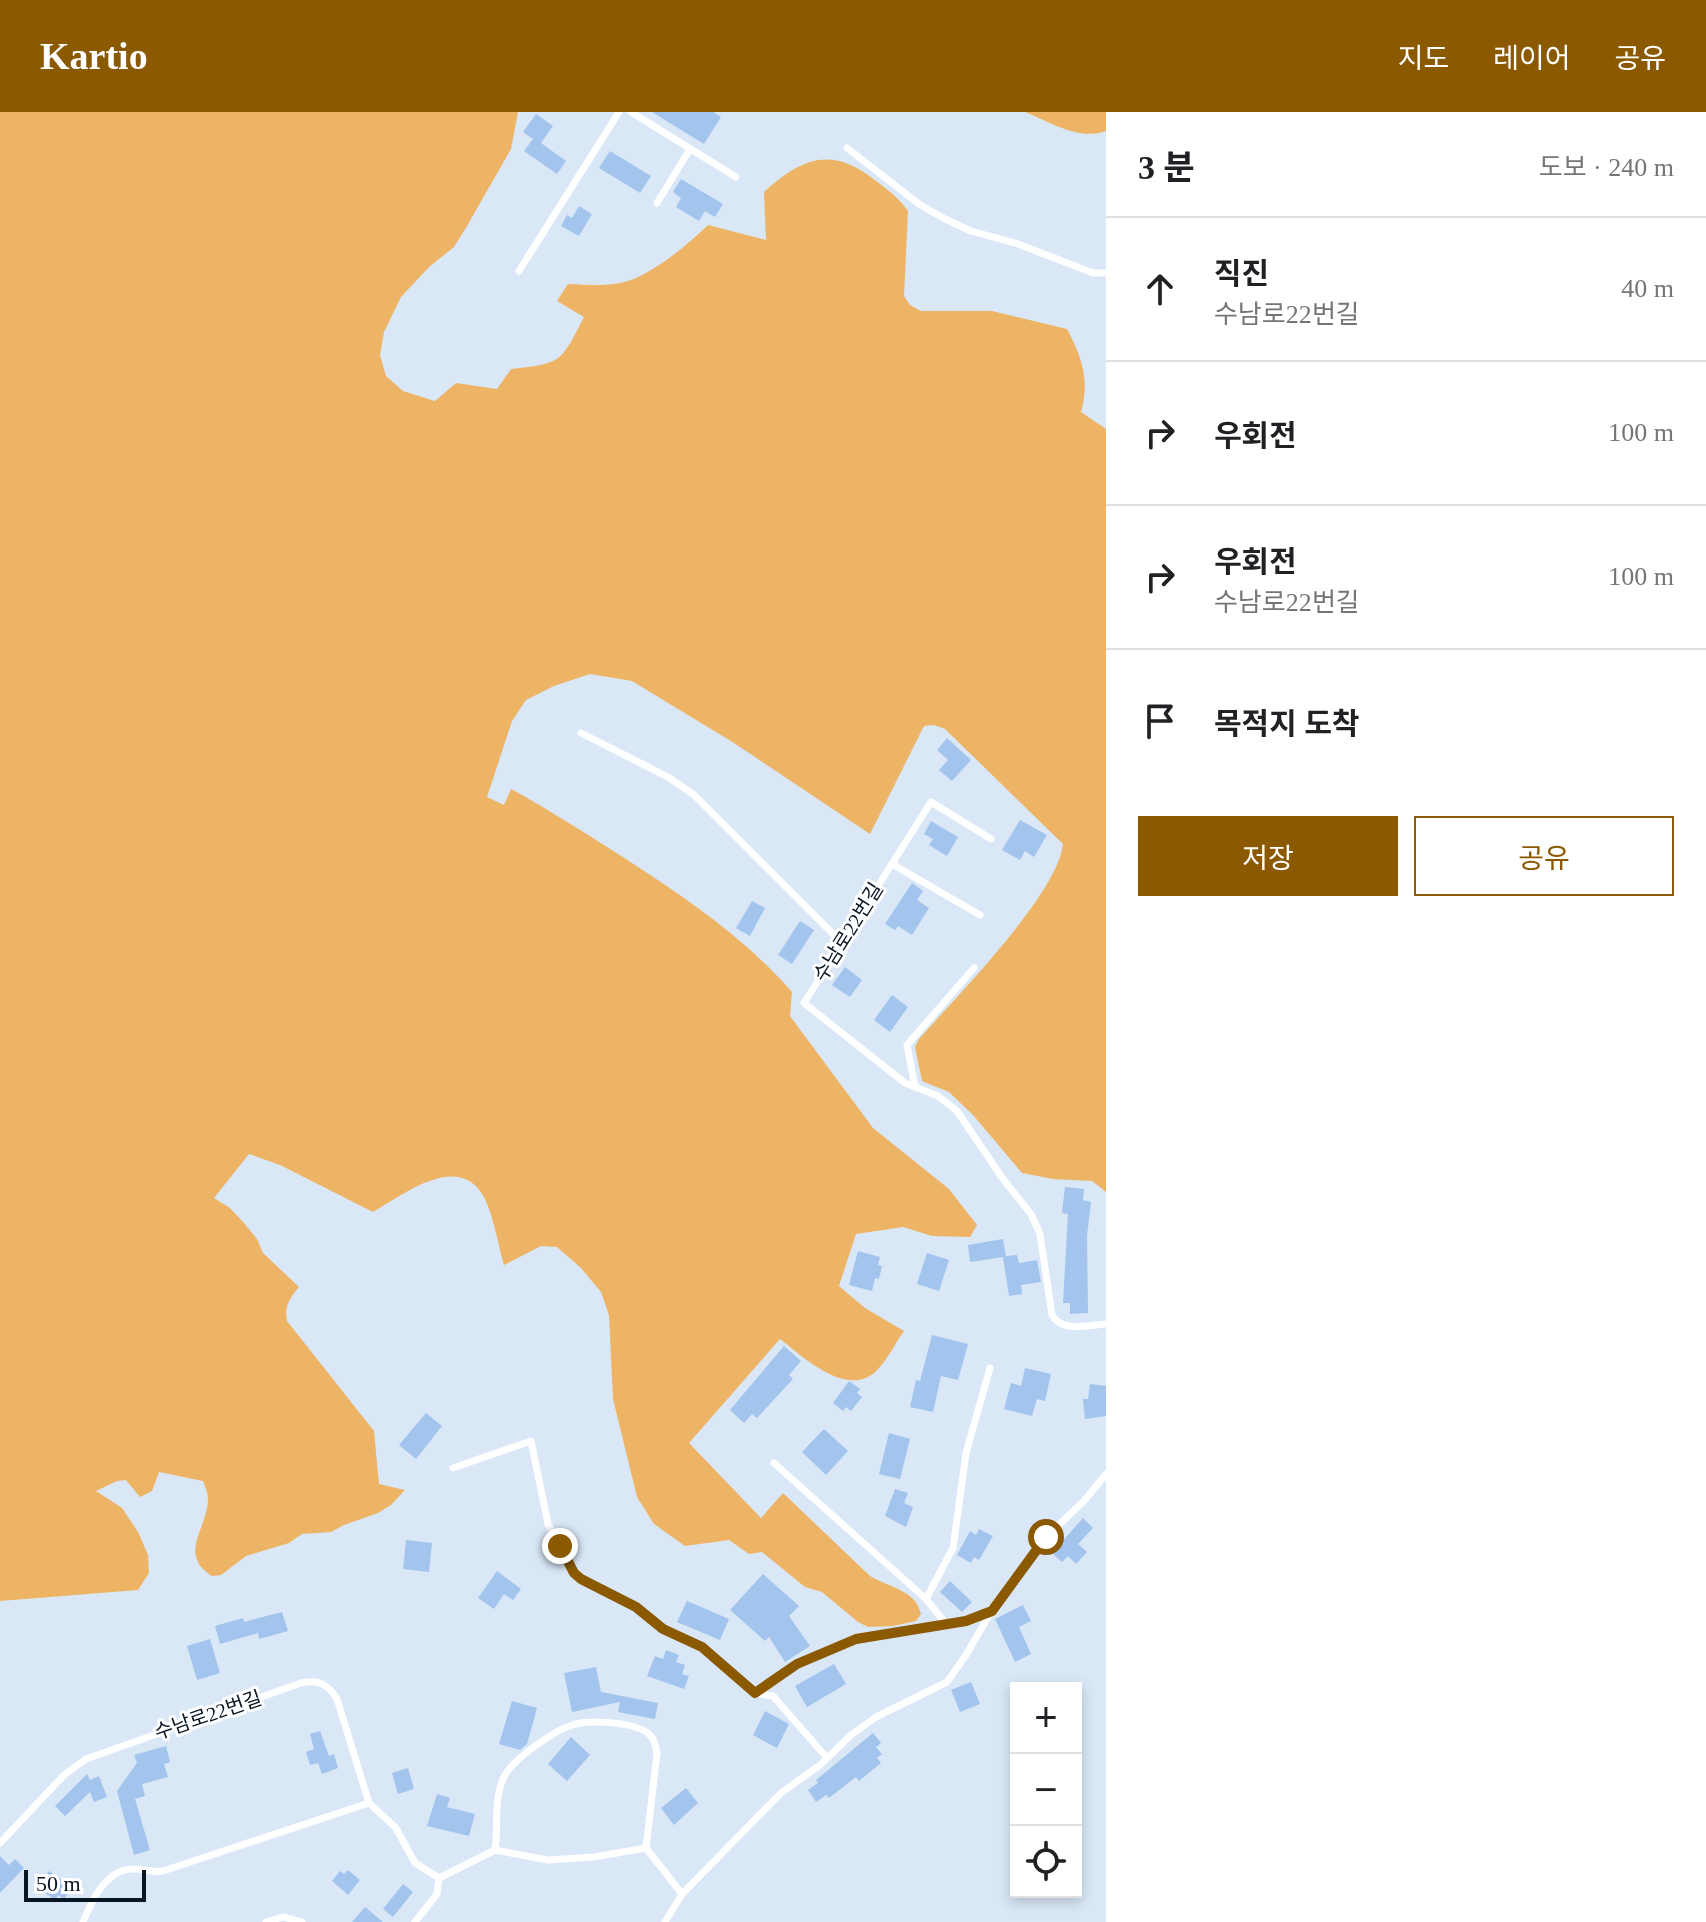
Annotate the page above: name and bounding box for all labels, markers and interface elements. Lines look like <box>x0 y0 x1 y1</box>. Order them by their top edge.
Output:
text: Kartio <box>40 35 148 77</box>
text: 지도 <box>1398 43 1449 74</box>
text: 레이어 <box>1493 43 1570 74</box>
text: 공유 <box>1614 43 1666 74</box>
text: 3 분 <box>1138 149 1195 186</box>
text: 도보 · 240 m <box>1539 153 1674 182</box>
text: 직진 <box>1214 257 1269 290</box>
icon: ahead <box>1138 267 1182 311</box>
text: 40 m <box>1621 274 1674 303</box>
text: 수남로22번길 <box>1214 300 1360 329</box>
icon: right <box>1138 411 1182 455</box>
text: 100 m <box>1608 418 1674 447</box>
text: 우회전 <box>1214 419 1297 452</box>
text: 우회전 <box>1214 545 1297 578</box>
icon: right <box>1138 555 1182 599</box>
text: 100 m <box>1608 562 1674 591</box>
text: 수남로22번길 <box>1214 588 1360 617</box>
icon: arrive <box>1138 699 1182 743</box>
text: 목적지 도착 <box>1214 707 1360 740</box>
button: 저장 <box>1138 816 1398 896</box>
button: 공유 <box>1414 816 1674 896</box>
street label: 수남로22번길 <box>809 879 887 985</box>
route start <box>1028 1519 1064 1555</box>
route end <box>542 1528 578 1564</box>
map controls <box>1010 1682 1082 1898</box>
button: + <box>1010 1682 1082 1754</box>
street label: 수남로22번길 <box>151 1686 265 1744</box>
button: − <box>1010 1754 1082 1826</box>
button: locate <box>1010 1826 1082 1898</box>
scale bar <box>24 1866 146 1902</box>
text: 50 m <box>36 1871 81 1896</box>

